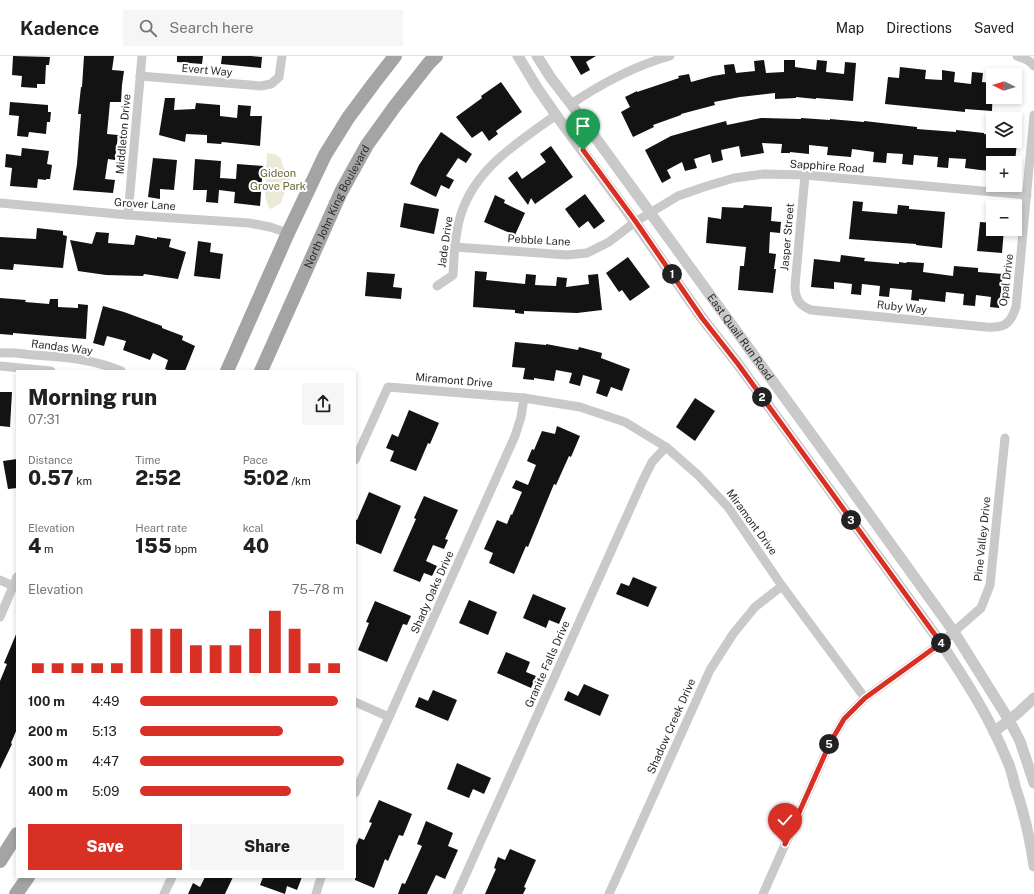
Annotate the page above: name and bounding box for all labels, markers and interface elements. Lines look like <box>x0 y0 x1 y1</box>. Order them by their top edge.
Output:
search box <box>123 10 403 46</box>
text: Kadence <box>20 17 99 39</box>
icon: search <box>137 17 159 39</box>
text: Search here <box>169 19 253 36</box>
text: Map <box>836 20 864 36</box>
text: Directions <box>886 20 952 36</box>
text: Saved <box>974 20 1014 36</box>
street label: Evert Way <box>181 62 233 78</box>
north arrow <box>986 68 1022 104</box>
map controls <box>986 68 1022 236</box>
street label: Middleton Drive <box>114 93 132 175</box>
pin <box>566 109 600 150</box>
button: layers <box>986 112 1022 148</box>
icon: arrive <box>572 115 594 137</box>
street label: North John King Boulevard <box>302 143 372 270</box>
button: + <box>986 156 1022 192</box>
street label: Sapphire Road <box>789 157 865 175</box>
park label: Gideon Grove Park <box>250 167 306 192</box>
street label: Grover Lane <box>114 196 176 212</box>
button: − <box>986 200 1022 236</box>
street label: Jasper Street <box>778 203 796 271</box>
street label: Jade Drive <box>435 215 455 269</box>
street label: Pebble Lane <box>507 232 571 248</box>
street label: Opal Drive <box>997 253 1015 307</box>
pin: 1 <box>662 264 682 284</box>
text: 1 <box>670 268 674 280</box>
street label: East Quail Run Road <box>705 291 776 382</box>
street label: Ruby Way <box>876 298 928 316</box>
street label: Randas Way <box>30 337 94 357</box>
street label: Miramont Drive <box>415 371 493 389</box>
button: share <box>302 383 344 425</box>
text: Morning run <box>28 384 157 410</box>
pin: 2 <box>752 387 772 407</box>
text: 2 <box>759 391 766 403</box>
text: 07:31 <box>28 412 60 427</box>
text: Distance <box>28 454 73 466</box>
text: Time <box>135 454 160 466</box>
text: Pace <box>243 454 268 466</box>
text: 0.57 <box>28 466 74 490</box>
text: 2:52 <box>135 466 181 490</box>
text: 5:02 <box>243 466 289 490</box>
text: km <box>74 475 92 487</box>
text: /km <box>289 475 311 487</box>
street label: Miramont Drive <box>724 487 780 557</box>
street label: Pine Valley Drive <box>972 496 992 582</box>
pin: 3 <box>841 510 861 530</box>
text: 3 <box>847 514 855 526</box>
text: Elevation <box>28 522 75 534</box>
text: Heart rate <box>135 522 187 534</box>
text: kcal <box>243 522 264 534</box>
text: 4 <box>28 534 41 558</box>
text: 155 <box>135 534 172 558</box>
text: 40 <box>243 534 269 558</box>
text: m <box>41 543 54 555</box>
text: bpm <box>172 543 197 555</box>
street label: Shady Oaks Drive <box>408 549 456 635</box>
text: Elevation <box>28 582 83 597</box>
text: 75–78 m <box>292 582 344 597</box>
street label: Granite Falls Drive <box>522 619 572 709</box>
pin: 4 <box>931 633 951 653</box>
text: 4 <box>937 637 945 649</box>
street label: Shadow Creek Drive <box>645 676 697 776</box>
text: 100 m <box>28 694 65 709</box>
text: 4:49 <box>92 694 119 709</box>
text: 200 m <box>28 724 68 739</box>
text: 5:13 <box>92 724 117 739</box>
pin: 5 <box>819 734 839 754</box>
text: 5 <box>825 738 833 750</box>
text: 300 m <box>28 754 68 769</box>
text: 4:47 <box>92 754 119 769</box>
text: 400 m <box>28 784 68 799</box>
text: 5:09 <box>92 784 119 799</box>
pin <box>768 803 802 844</box>
icon: check <box>774 809 796 831</box>
button: Save <box>28 824 182 870</box>
button: Share <box>190 824 344 870</box>

